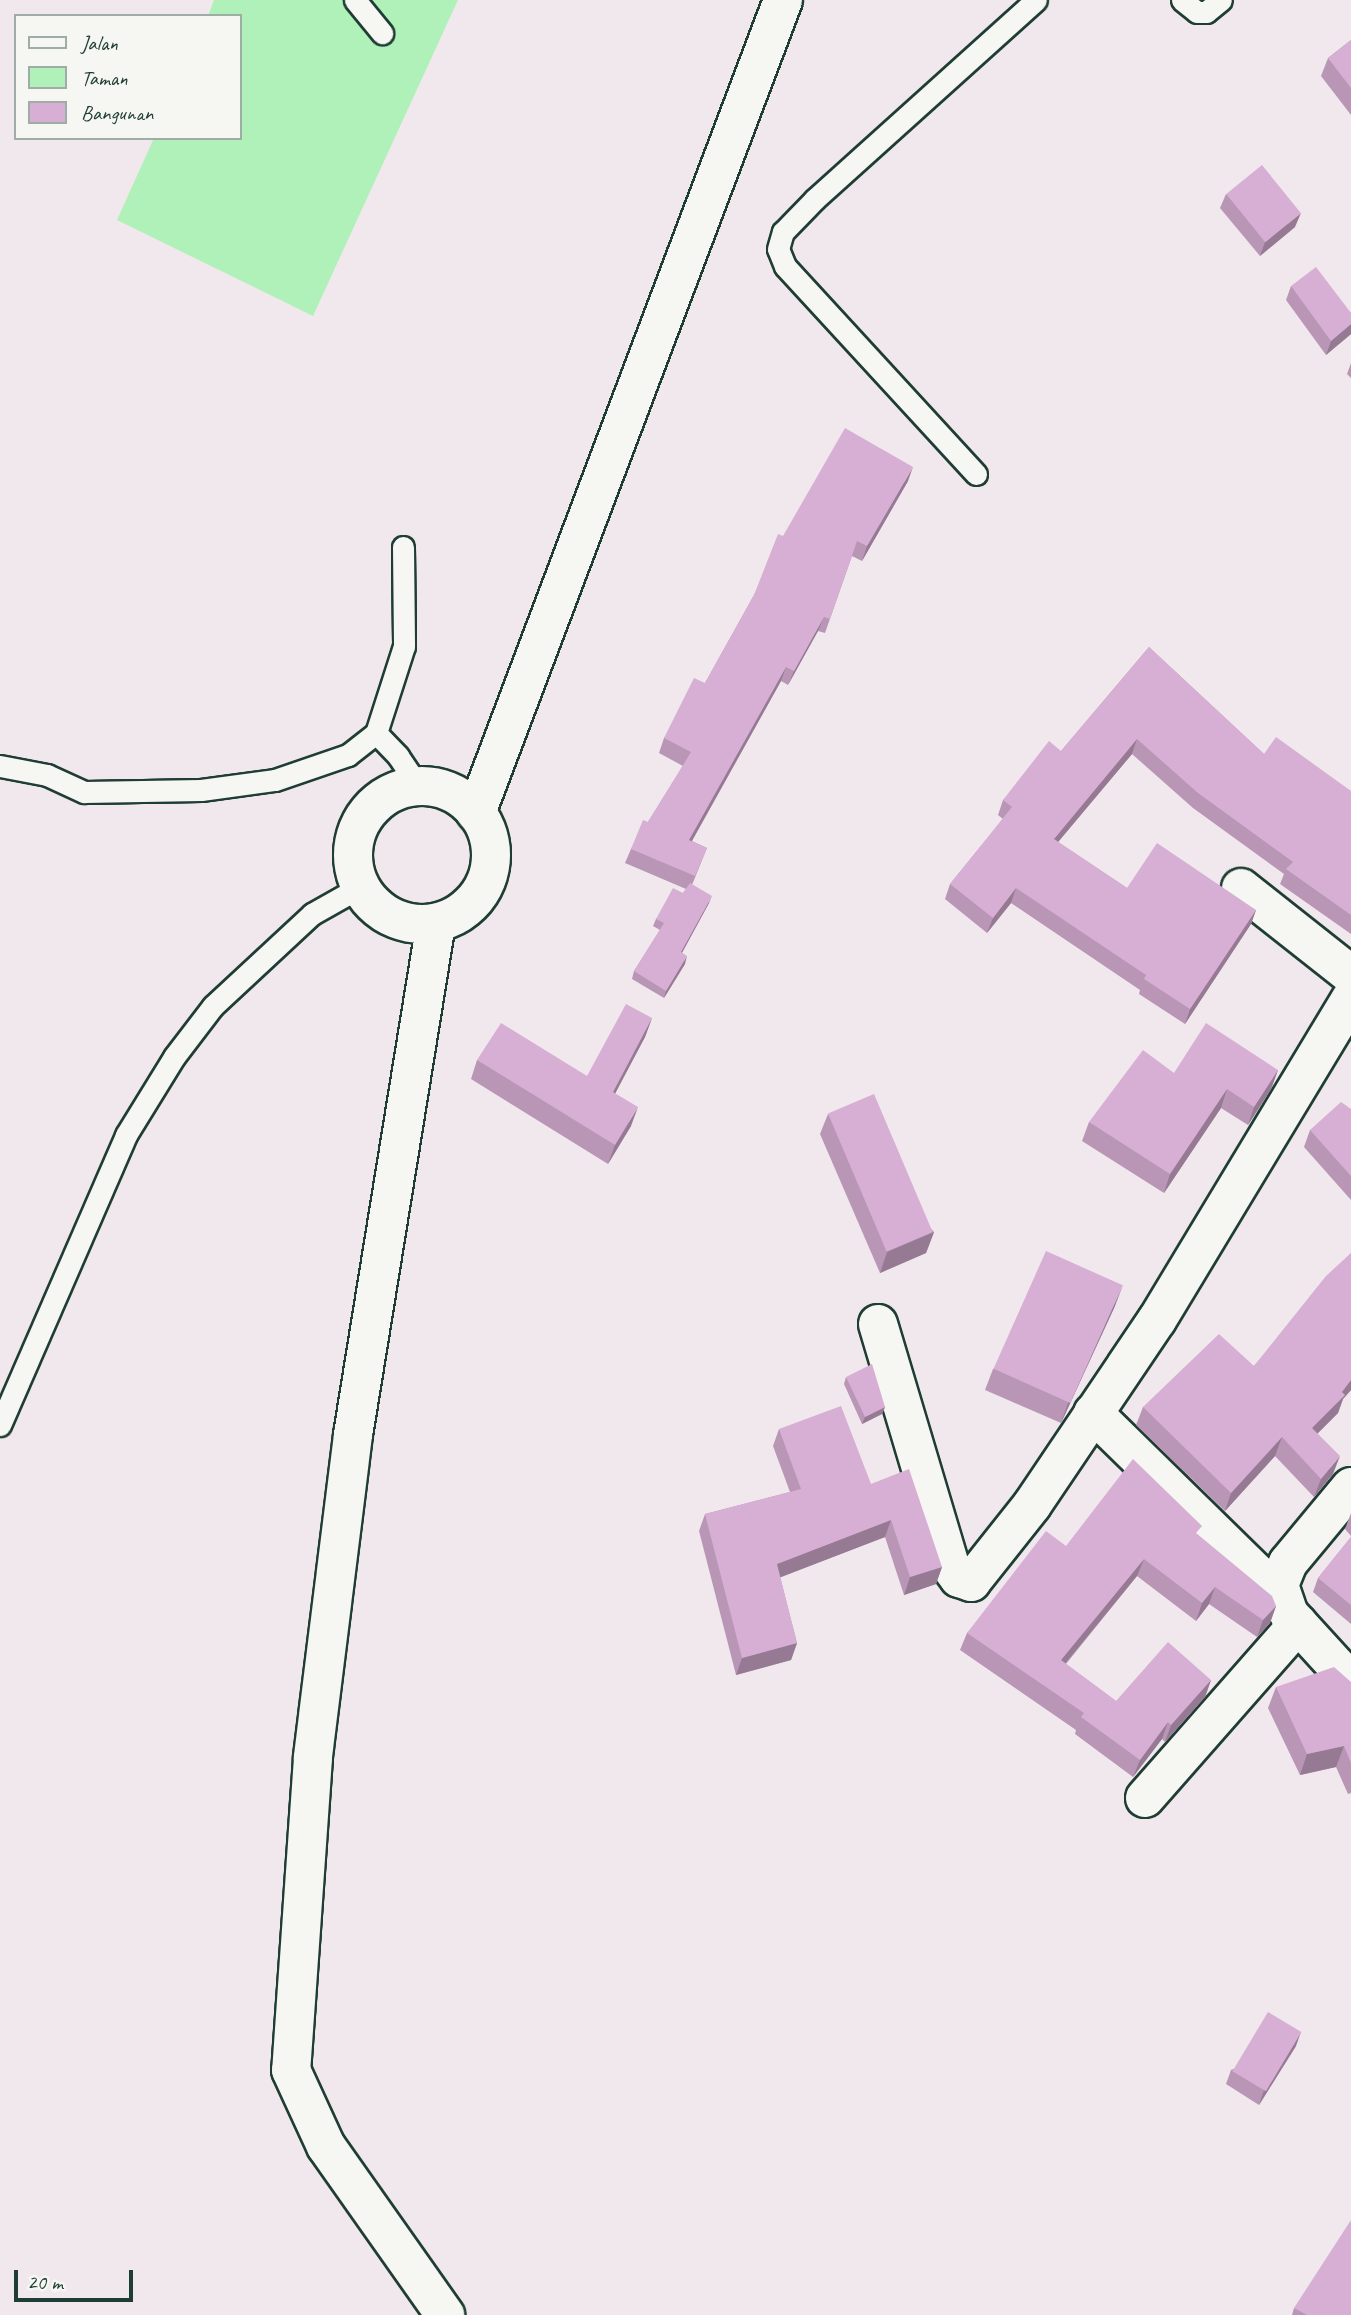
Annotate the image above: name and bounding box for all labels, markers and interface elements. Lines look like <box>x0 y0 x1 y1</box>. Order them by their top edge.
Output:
legend <box>14 14 242 140</box>
text: Jalan <box>81 30 118 56</box>
text: Taman <box>81 65 128 91</box>
text: Bangunan <box>81 100 153 126</box>
scale bar <box>18 2256 136 2300</box>
text: 20 m <box>27 2269 63 2295</box>

